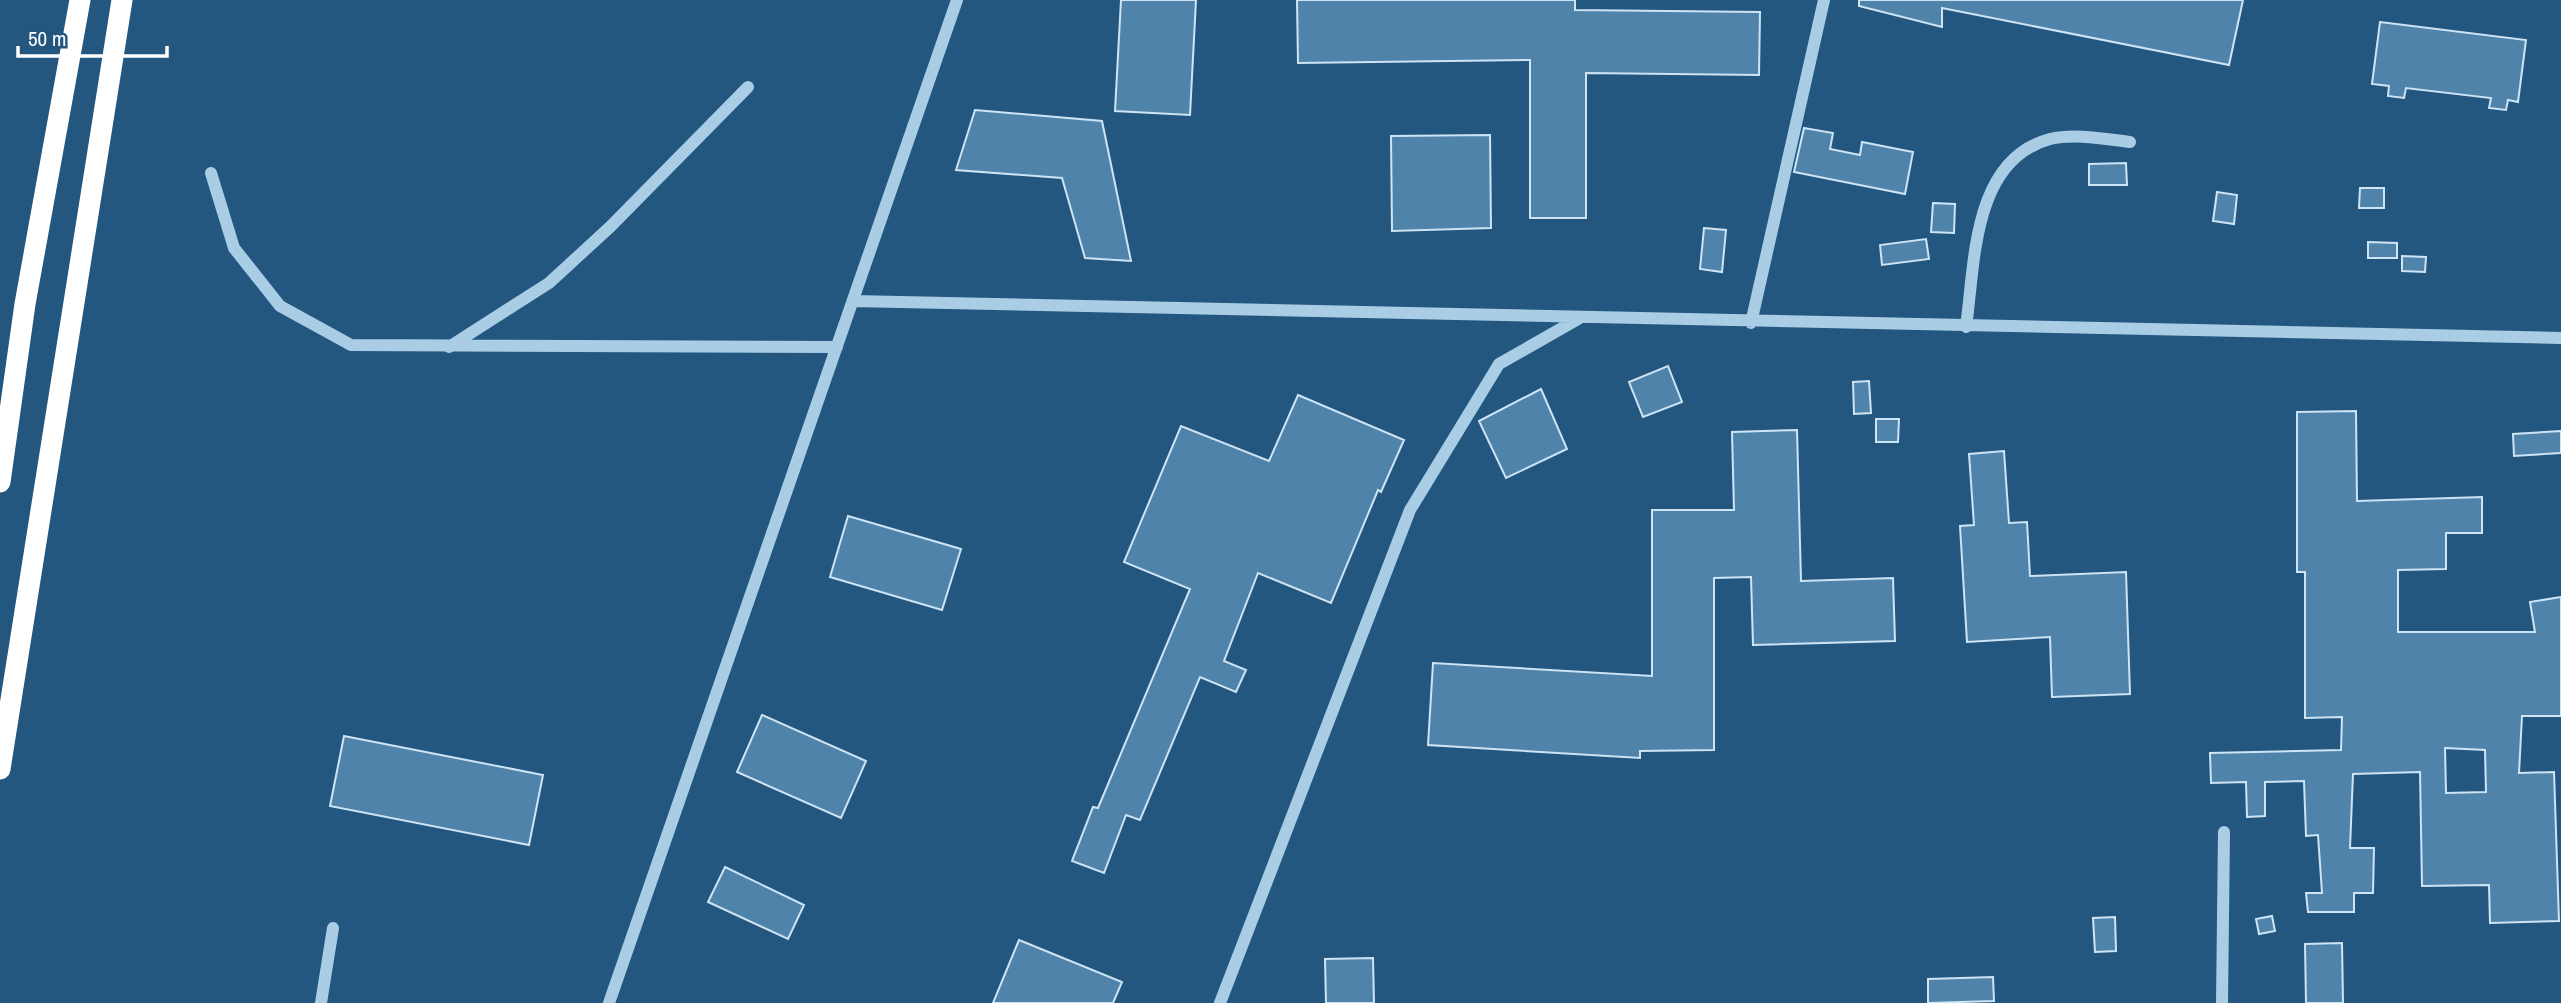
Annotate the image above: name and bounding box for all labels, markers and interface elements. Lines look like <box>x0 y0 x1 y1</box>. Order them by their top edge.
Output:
scale bar <box>18 14 166 58</box>
text: 50 m <box>28 24 66 53</box>

